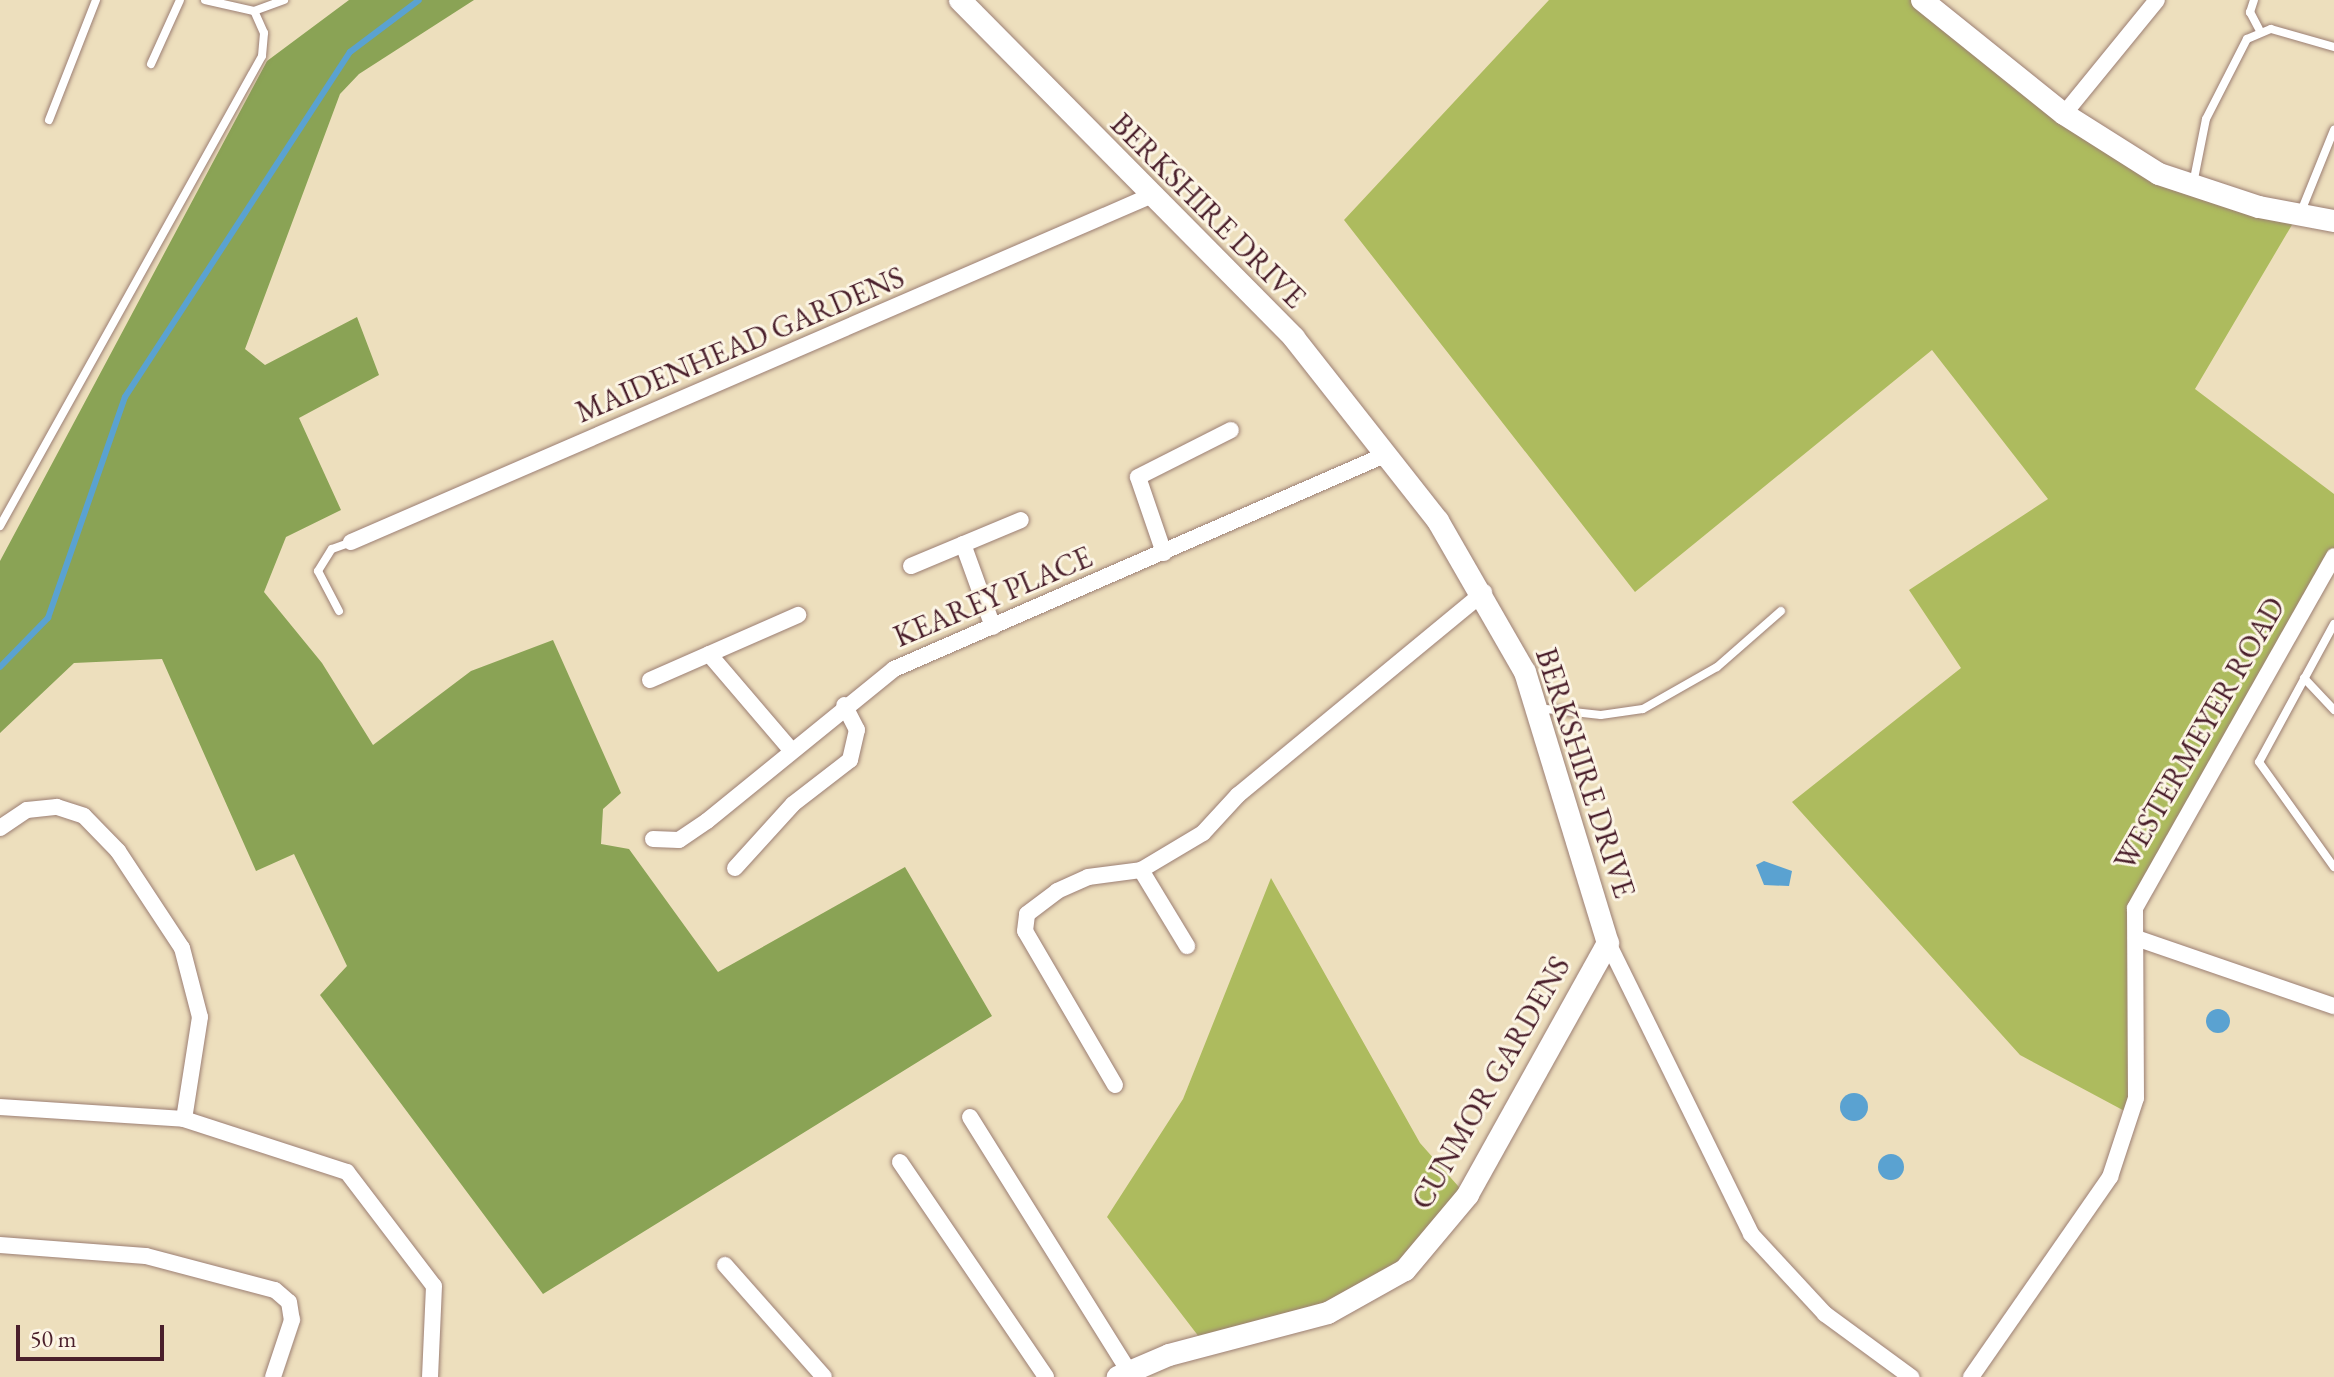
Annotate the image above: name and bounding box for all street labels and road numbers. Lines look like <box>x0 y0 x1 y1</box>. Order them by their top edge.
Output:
street label: BERKSHIRE DRIVE <box>1103 106 1313 316</box>
street label: MAIDENHEAD GARDENS <box>570 259 910 431</box>
street label: KEAREY PLACE <box>888 539 1098 655</box>
street label: WESTERMEYER ROAD <box>2107 591 2293 877</box>
street label: BERKSHIRE DRIVE <box>1528 644 1642 902</box>
street label: CUNMOR GARDENS <box>1404 950 1578 1216</box>

